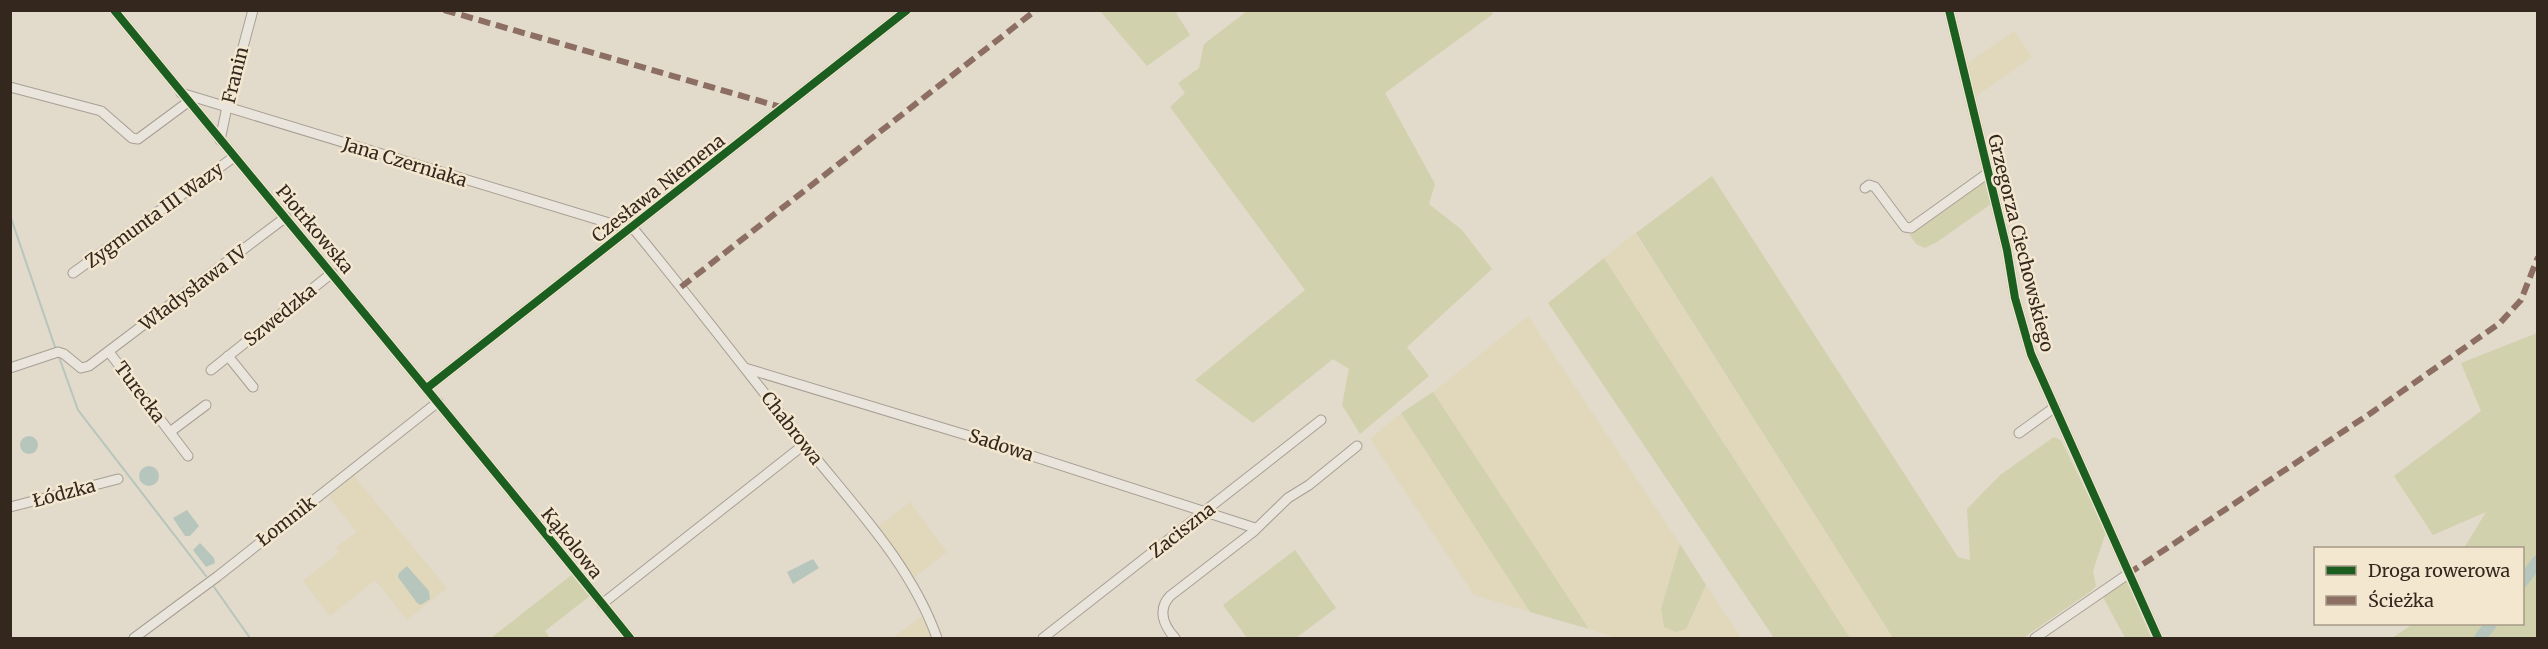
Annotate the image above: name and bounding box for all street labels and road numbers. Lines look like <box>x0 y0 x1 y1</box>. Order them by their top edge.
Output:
street label: Franin <box>217 44 253 106</box>
street label: Czesława Niemena <box>587 129 729 247</box>
street label: Jana Czerniaka <box>339 132 470 192</box>
street label: Grzegorza Ciechowskiego <box>1983 132 2059 354</box>
street label: Zygmunta III Wazy <box>80 157 228 273</box>
street label: Piotrkowska <box>271 180 359 278</box>
street label: Władysława IV <box>134 240 252 336</box>
street label: Szwedzka <box>239 279 321 351</box>
street label: Turecka <box>109 357 171 428</box>
street label: Chabrowa <box>756 387 828 470</box>
street label: Sadowa <box>966 424 1037 466</box>
street label: Łódzka <box>30 474 98 512</box>
street label: Łomnik <box>252 490 321 551</box>
street label: Zaciszna <box>1145 497 1220 563</box>
street label: Kąkolowa <box>536 503 608 583</box>

